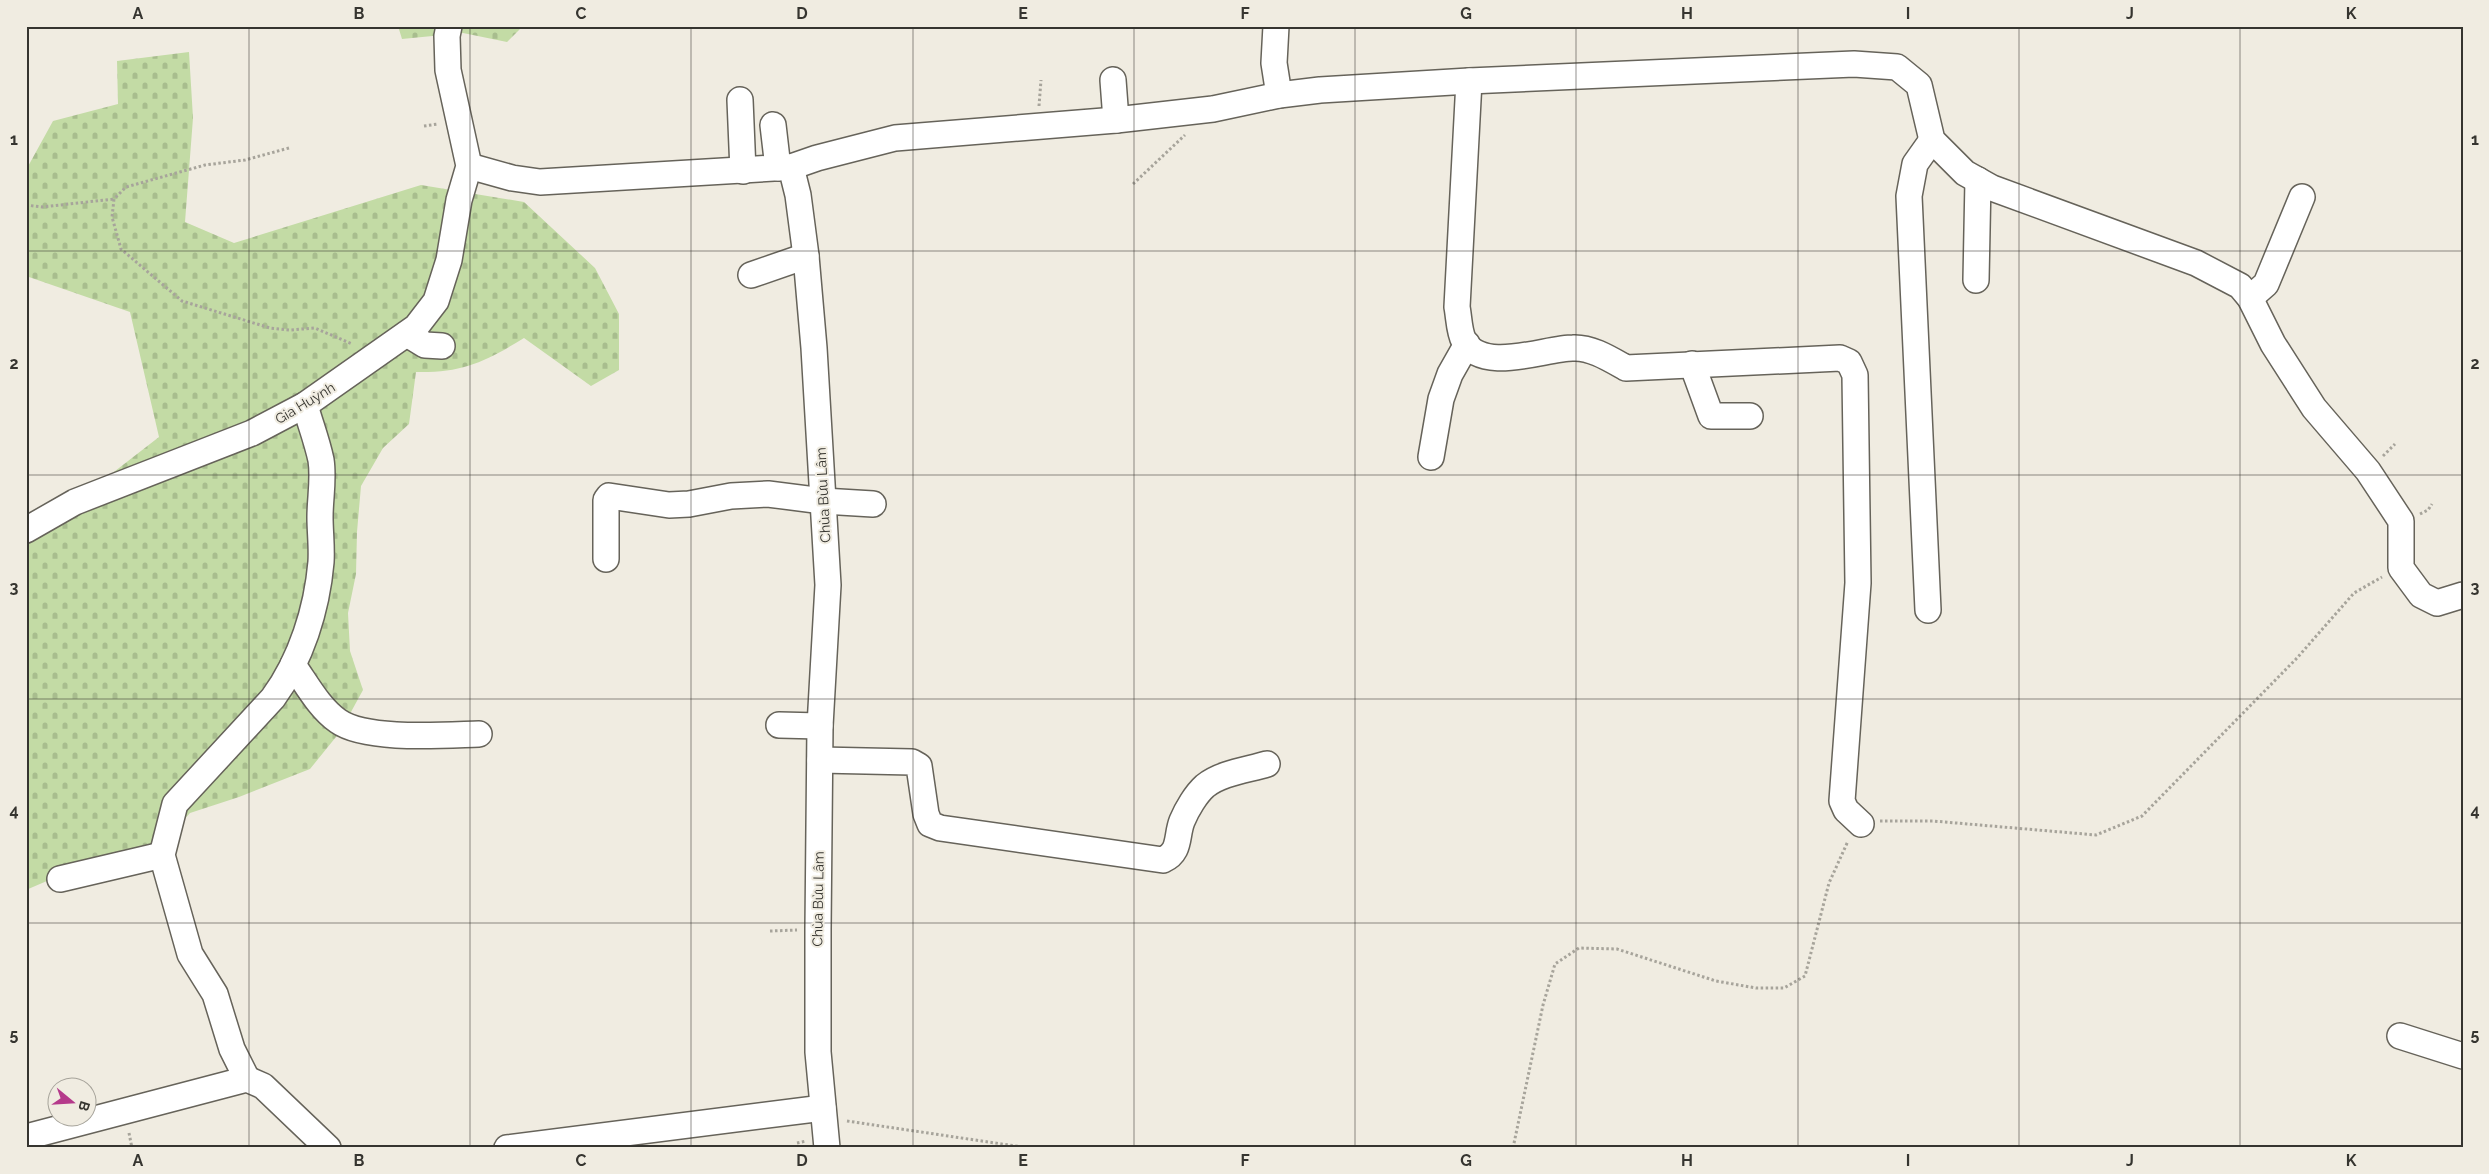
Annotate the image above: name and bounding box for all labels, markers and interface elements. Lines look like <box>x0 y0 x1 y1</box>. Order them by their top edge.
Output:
text: A <box>133 4 144 23</box>
text: B <box>354 4 365 23</box>
text: C <box>576 4 587 23</box>
text: D <box>796 4 808 23</box>
text: E <box>1018 4 1028 23</box>
text: F <box>1240 4 1250 23</box>
text: G <box>1460 4 1472 23</box>
text: H <box>1681 4 1693 23</box>
text: I <box>1906 4 1910 23</box>
text: J <box>2126 4 2134 23</box>
text: K <box>2346 4 2357 23</box>
text: 1 <box>10 130 18 149</box>
text: 1 <box>2471 130 2479 149</box>
text: 2 <box>9 354 19 373</box>
text: 2 <box>2470 354 2480 373</box>
street label: Gia Huỳnh <box>272 379 338 427</box>
street label: Chùa Bửu Lâm <box>813 447 833 543</box>
text: 3 <box>10 578 19 597</box>
text: 3 <box>2471 578 2480 597</box>
text: 4 <box>9 801 19 820</box>
text: 4 <box>2470 801 2480 820</box>
street label: Chùa Bửu Lâm <box>809 851 827 947</box>
text: 5 <box>10 1025 19 1044</box>
text: 5 <box>2471 1025 2480 1044</box>
north arrow <box>48 1076 98 1126</box>
text: B <box>75 1099 93 1113</box>
text: A <box>133 1151 144 1170</box>
text: B <box>354 1151 365 1170</box>
text: C <box>576 1151 587 1170</box>
text: D <box>796 1151 808 1170</box>
text: E <box>1018 1151 1028 1170</box>
text: F <box>1240 1151 1250 1170</box>
text: G <box>1460 1151 1472 1170</box>
text: H <box>1681 1151 1693 1170</box>
text: I <box>1906 1151 1910 1170</box>
text: J <box>2126 1151 2134 1170</box>
text: K <box>2346 1151 2357 1170</box>

